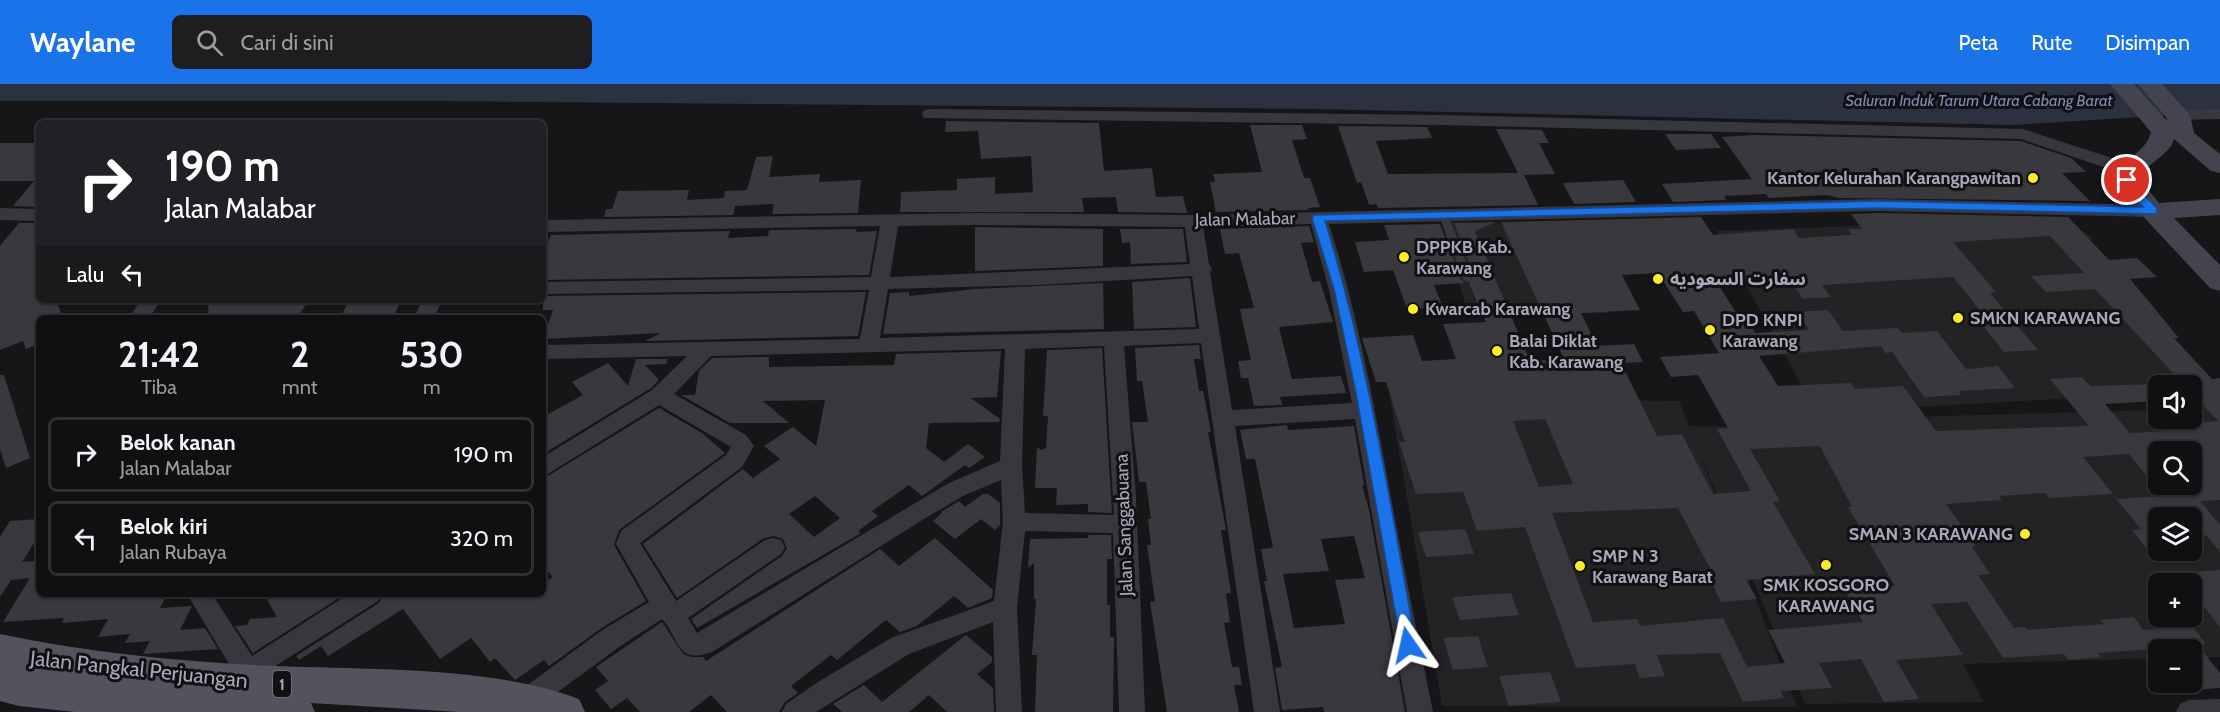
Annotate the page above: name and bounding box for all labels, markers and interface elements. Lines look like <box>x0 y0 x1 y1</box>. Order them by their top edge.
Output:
search box <box>172 15 592 69</box>
text: Waylane <box>30 25 136 59</box>
icon: search <box>193 26 226 59</box>
text: Cari di sini <box>241 29 334 56</box>
text: Peta <box>1959 30 1998 55</box>
text: Rute <box>2031 30 2072 55</box>
text: Disimpan <box>2105 30 2190 55</box>
water label: Saluran Induk Tarum Utara Cabang Barat <box>1846 91 2114 110</box>
text: 190 m <box>165 140 280 192</box>
icon: right <box>66 144 144 222</box>
pin <box>2101 154 2152 205</box>
icon: arrive <box>2110 163 2143 196</box>
place label: Kantor Kelurahan Karangpawitan <box>1767 167 2021 189</box>
marker: Kantor Kelurahan Karangpawitan <box>2026 171 2040 185</box>
text: Jalan Malabar <box>165 192 316 225</box>
street label: Jalan Malabar <box>1194 207 1296 231</box>
place label: DPPKB Kab. Karawang <box>1416 236 1511 279</box>
marker: DPPKB Kab. Karawang <box>1397 250 1411 264</box>
icon: left <box>116 258 149 291</box>
text: Lalu <box>66 261 104 288</box>
place label: سفارت السعوديه <box>1670 268 1806 290</box>
marker: سفارت السعوديه <box>1651 272 1665 286</box>
place label: Kwarcab Karawang <box>1425 298 1570 320</box>
marker: Kwarcab Karawang <box>1406 302 1420 316</box>
place label: SMKN KARAWANG <box>1970 307 2120 329</box>
place label: DPD KNPI Karawang <box>1722 309 1803 352</box>
marker: SMKN KARAWANG <box>1951 311 1965 325</box>
marker: DPD KNPI Karawang <box>1703 323 1717 337</box>
place label: Balai Diklat Kab. Karawang <box>1509 330 1623 373</box>
text: 21:42 <box>118 332 200 376</box>
text: 2 <box>290 332 309 376</box>
text: 530 <box>400 332 464 376</box>
marker: Balai Diklat Kab. Karawang <box>1490 344 1504 358</box>
text: Tiba <box>141 375 177 399</box>
text: mnt <box>282 375 317 399</box>
text: m <box>423 375 440 399</box>
map controls <box>2148 375 2202 693</box>
button: sound <box>2148 375 2202 429</box>
text: Belok kanan <box>120 429 236 456</box>
icon: right <box>69 438 102 471</box>
text: 190 m <box>454 441 513 468</box>
button: search <box>2148 441 2202 495</box>
street label: Jalan Sanggabuana <box>1111 453 1138 598</box>
text: Jalan Malabar <box>120 456 232 480</box>
button: layers <box>2148 507 2202 561</box>
text: Belok kiri <box>120 513 207 540</box>
icon: left <box>69 522 102 555</box>
place label: SMAN 3 KARAWANG <box>1849 523 2013 545</box>
text: 320 m <box>450 525 513 552</box>
marker: SMAN 3 KARAWANG <box>2018 527 2032 541</box>
text: Jalan Rubaya <box>120 540 227 564</box>
place label: SMP N 3 Karawang Barat <box>1592 545 1713 588</box>
marker: SMK KOSGORO KARAWANG <box>1819 558 1833 572</box>
marker: SMP N 3 Karawang Barat <box>1573 559 1587 573</box>
button: + <box>2148 573 2202 627</box>
place label: SMK KOSGORO KARAWANG <box>1763 574 1889 617</box>
position arrow <box>1376 613 1440 677</box>
button: − <box>2148 639 2202 693</box>
street label: Jalan Pangkal Perjuangan <box>28 645 249 694</box>
road number: 1 <box>273 671 291 697</box>

